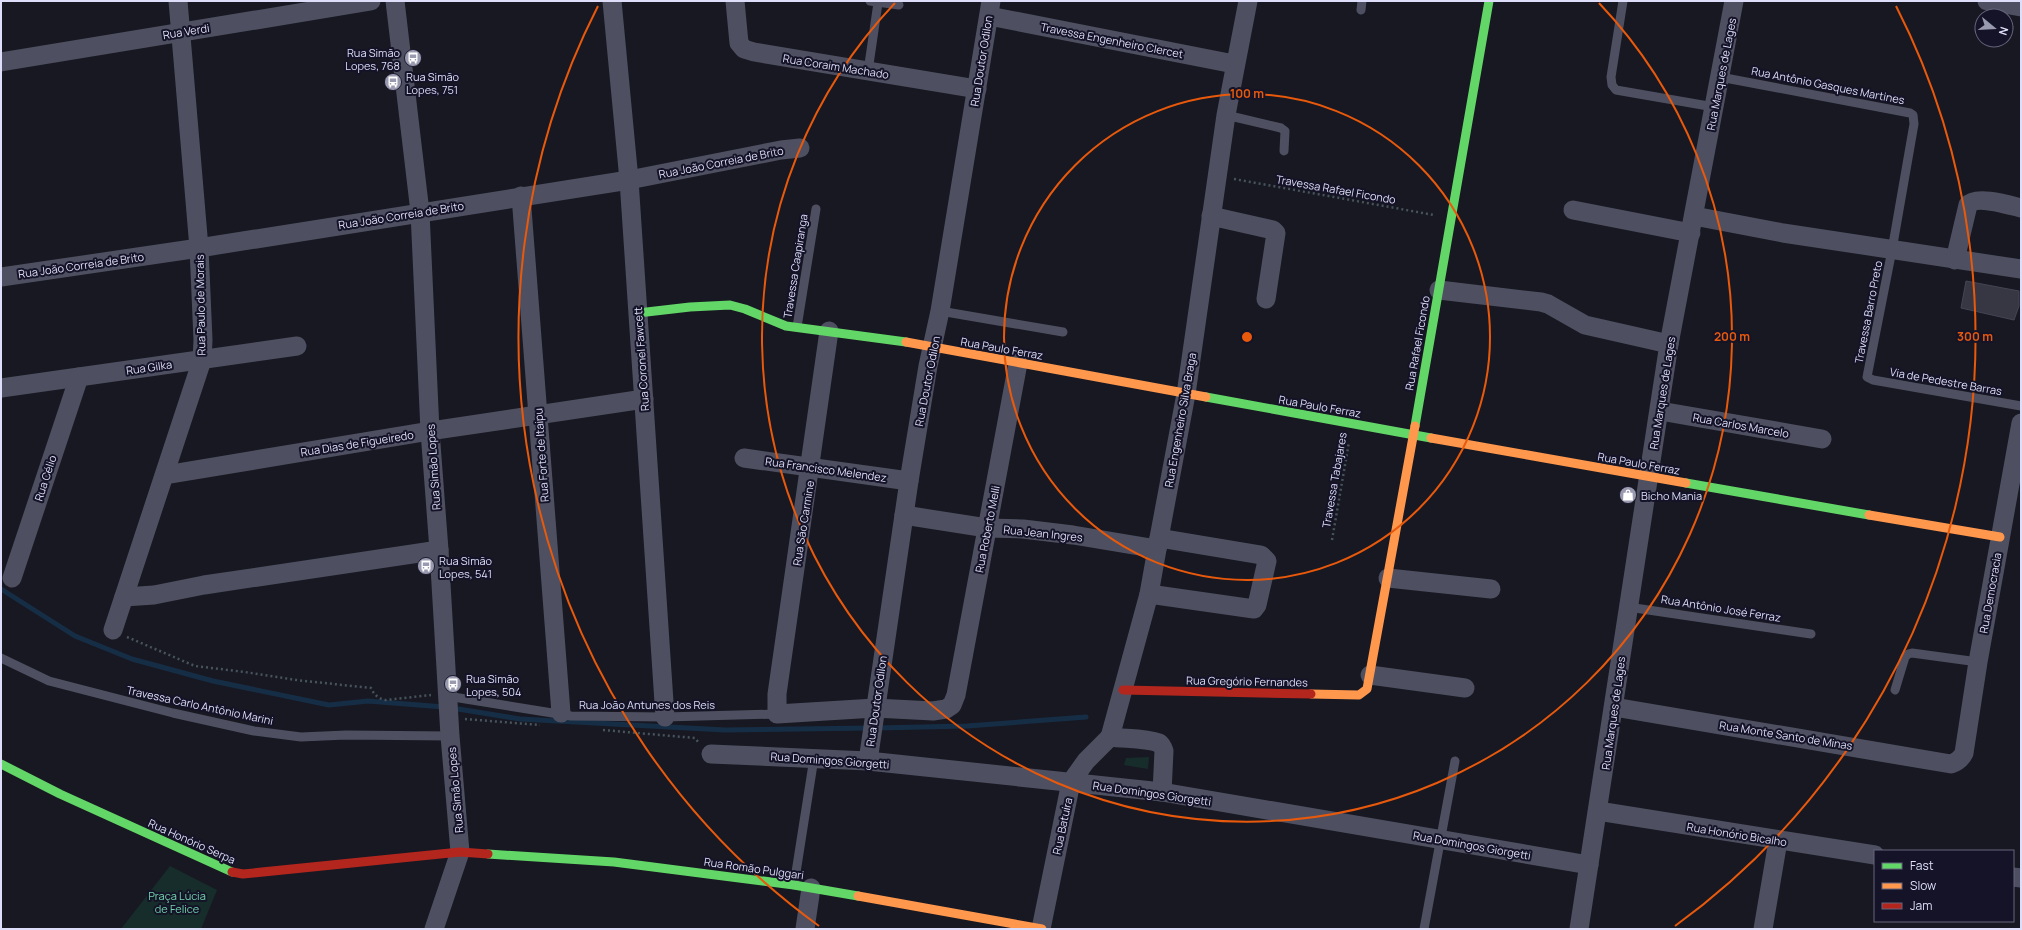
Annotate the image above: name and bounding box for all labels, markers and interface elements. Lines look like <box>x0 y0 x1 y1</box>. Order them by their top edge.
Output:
north arrow <box>1974 8 2014 48</box>
street label: Rua Doutor Odilon <box>966 15 996 107</box>
street label: Rua Marques de Lages <box>1703 16 1739 131</box>
street label: Travessa Engenheiro Clercet <box>1039 19 1185 61</box>
street label: Rua Verdi <box>162 20 210 42</box>
text: N <box>1996 25 2012 37</box>
place label: Rua Simão Lopes, 768 <box>345 45 400 73</box>
bus stop icon: Rua Simão Lopes, 768 <box>403 48 423 68</box>
street label: Rua Coraim Machado <box>782 50 891 82</box>
street label: Rua Antônio Gasques Martines <box>1750 63 1906 107</box>
place label: Rua Simão Lopes, 751 <box>406 69 460 97</box>
bus stop icon: Rua Simão Lopes, 751 <box>383 72 403 92</box>
text: 100 m <box>1230 85 1264 102</box>
street label: Rua João Correia de Brito <box>657 142 785 181</box>
street label: Travessa Rafael Ficondo <box>1275 171 1398 207</box>
street label: Rua João Correia de Brito <box>337 198 465 232</box>
street label: Travessa Caapiranga <box>779 213 811 319</box>
street label: Rua João Correia de Brito <box>17 249 145 281</box>
street label: Rua Paulo de Morais <box>192 254 208 356</box>
street label: Travessa Barro Preto <box>1851 259 1885 365</box>
street label: Rua Rafael Ficondo <box>1401 294 1433 392</box>
street label: Rua Coronel Fawcett <box>630 307 652 411</box>
text: 200 m <box>1714 328 1750 345</box>
text: 300 m <box>1957 328 1993 345</box>
centre of rings <box>1240 330 1254 344</box>
street label: Rua Paulo Ferraz <box>960 333 1045 363</box>
street label: Rua Doutor Odilon <box>911 335 943 427</box>
street label: Rua Marques de Lages <box>1646 335 1678 451</box>
street label: Rua Engenheiro Silva Braga <box>1161 351 1199 489</box>
street label: Rua Gilka <box>125 356 173 378</box>
street label: Via de Pedestre Barras <box>1889 364 2003 398</box>
street label: Rua Paulo Ferraz <box>1278 391 1363 421</box>
street label: Rua Forte de Itaipu <box>530 407 552 503</box>
street label: Rua Carlos Marcelo <box>1692 409 1791 441</box>
street label: Rua Simão Lopes <box>422 423 443 510</box>
street label: Rua Dias de Figueiredo <box>299 427 415 459</box>
street label: Travessa Tabajares <box>1318 431 1350 529</box>
street label: Rua Paulo Ferraz <box>1597 448 1682 478</box>
street label: Rua Célio <box>30 453 60 503</box>
street label: Rua Francisco Melendez <box>764 453 888 485</box>
street label: Rua São Carmine <box>789 479 817 567</box>
street label: Rua Roberto Melli <box>971 484 1003 574</box>
shop icon: Bicho Mania <box>1618 485 1638 505</box>
place label: Bicho Mania <box>1641 488 1702 503</box>
street label: Rua Jean Ingres <box>1003 521 1084 545</box>
street label: Rua Democracia <box>1976 551 2004 635</box>
place label: Rua Simão Lopes, 541 <box>439 553 493 581</box>
bus stop icon: Rua Simão Lopes, 541 <box>416 556 436 576</box>
street label: Rua Antônio José Ferraz <box>1660 591 1782 625</box>
street label: Rua Doutor Odilon <box>862 655 890 747</box>
street label: Rua Marques de Lages <box>1598 655 1628 771</box>
place label: Rua Simão Lopes, 504 <box>466 671 522 699</box>
street label: Rua Gregório Fernandes <box>1186 672 1308 690</box>
bus stop icon: Rua Simão Lopes, 504 <box>443 674 463 694</box>
street label: Travessa Carlo Antônio Marini <box>125 682 275 728</box>
street label: Rua João Antunes dos Reis <box>579 697 715 712</box>
street label: Rua Monte Santo de Minas <box>1718 717 1854 753</box>
street label: Rua Simão Lopes <box>444 746 466 834</box>
street label: Rua Domingos Giorgetti <box>770 748 890 772</box>
street label: Rua Domingos Giorgetti <box>1092 777 1212 809</box>
street label: Rua Batuíra <box>1049 796 1075 856</box>
street label: Rua Honório Serpa <box>146 815 238 867</box>
street label: Rua Honório Bicalho <box>1686 819 1789 849</box>
street label: Rua Domingos Giorgetti <box>1412 827 1532 863</box>
legend <box>1874 850 2014 922</box>
street label: Rua Romão Pulggari <box>703 854 805 882</box>
text: Fast <box>1910 857 1934 874</box>
text: Slow <box>1910 877 1936 894</box>
park label: Praça Lúcia de Felice <box>148 888 206 916</box>
text: Jam <box>1910 897 1932 914</box>

